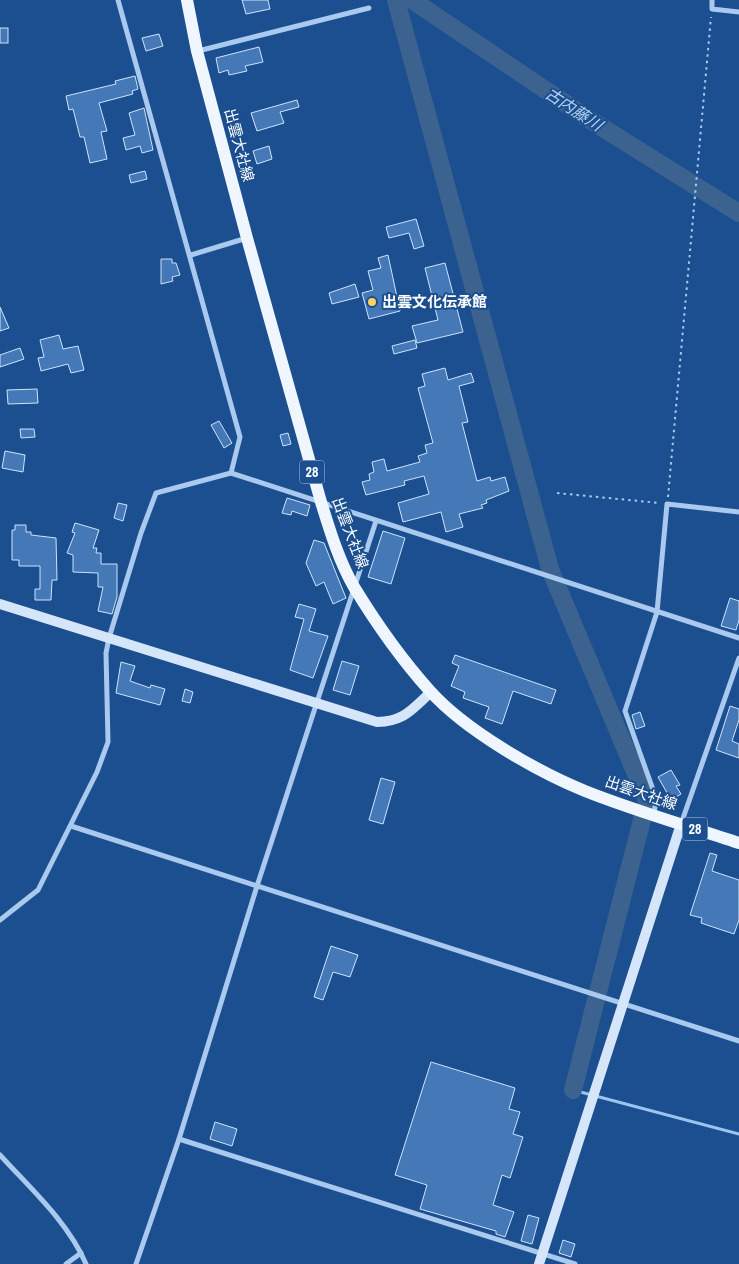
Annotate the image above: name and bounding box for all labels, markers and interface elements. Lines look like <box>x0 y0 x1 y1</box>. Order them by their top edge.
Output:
water label: 古内藤川 <box>541 82 608 137</box>
street label: 出雲大社線 <box>220 106 259 184</box>
place label: 出雲文化伝承館 <box>382 291 487 312</box>
marker: 出雲文化伝承館 <box>366 296 378 308</box>
road number: 28 <box>300 461 324 484</box>
street label: 出雲大社線 <box>327 494 374 572</box>
street label: 出雲大社線 <box>602 770 680 815</box>
road number: 28 <box>682 818 708 841</box>

